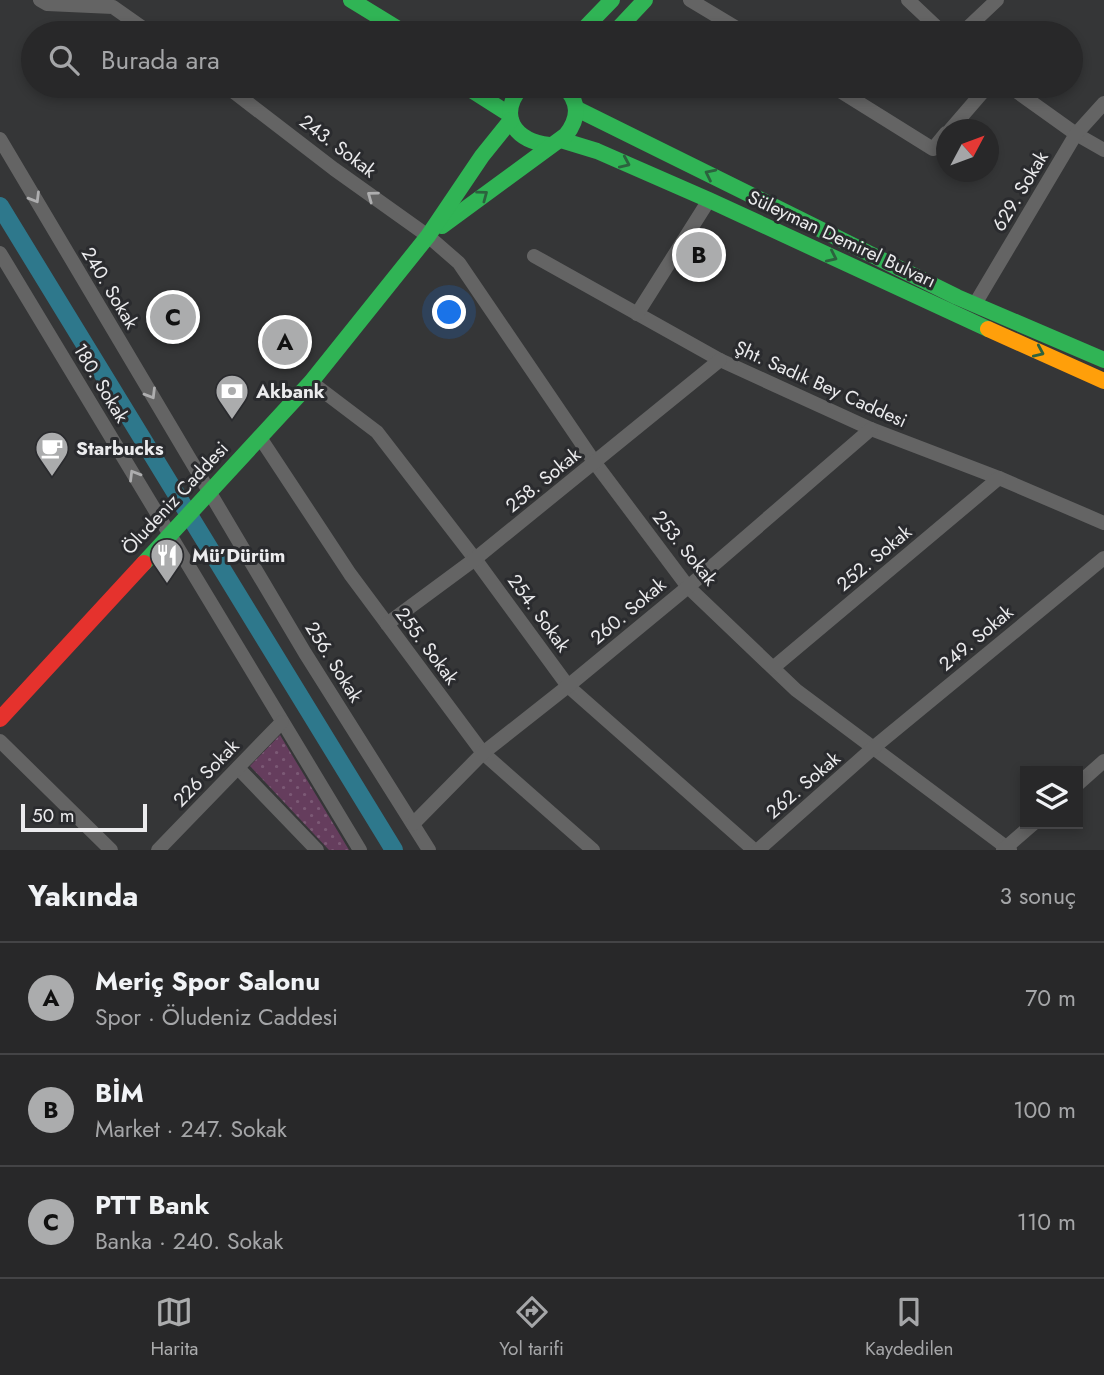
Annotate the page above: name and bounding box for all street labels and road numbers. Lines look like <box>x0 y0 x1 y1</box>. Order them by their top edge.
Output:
street label: 243. Sokak <box>294 108 383 184</box>
street label: 629. Sokak <box>985 145 1055 236</box>
street label: Süleyman Demirel Bulvarı <box>744 184 940 294</box>
street label: 240. Sokak <box>75 242 145 335</box>
street label: Şht. Sadık Bey Caddesi <box>731 334 911 434</box>
street label: 180. Sokak <box>67 338 136 428</box>
street label: Öludeniz Caddesi <box>116 436 234 560</box>
street label: 258. Sokak <box>500 441 587 519</box>
street label: 253. Sokak <box>646 505 724 592</box>
street label: 252. Sokak <box>831 518 918 597</box>
street label: 254. Sokak <box>501 568 577 658</box>
street label: 260. Sokak <box>584 571 672 651</box>
street label: 249. Sokak <box>933 598 1019 677</box>
street label: 255. Sokak <box>389 602 465 691</box>
street label: 256. Sokak <box>299 616 370 708</box>
street label: 226 Sokak <box>167 733 246 813</box>
street label: 262. Sokak <box>760 745 847 825</box>

